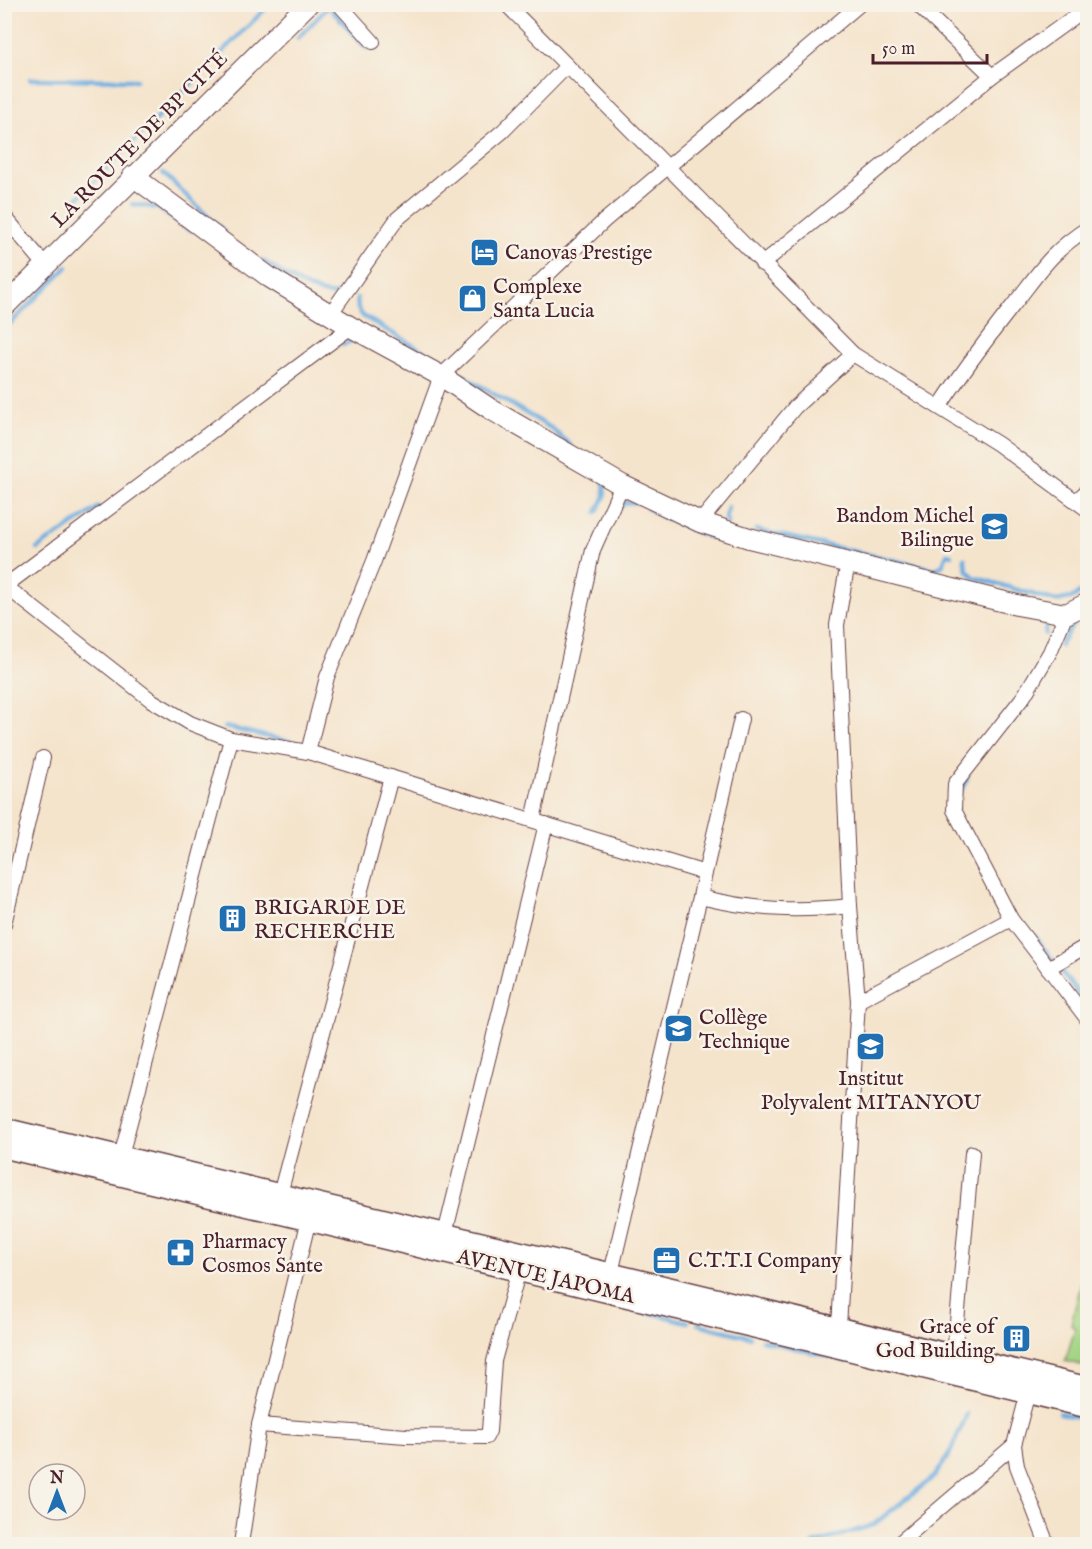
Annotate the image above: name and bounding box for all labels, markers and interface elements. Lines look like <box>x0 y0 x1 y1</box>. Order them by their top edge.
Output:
scale bar <box>873 27 987 65</box>
text: 50 m <box>882 38 915 61</box>
street label: LA ROUTE DE BP CITÉ <box>45 45 234 234</box>
hotel icon: Canovas Prestige <box>468 236 500 268</box>
place label: Canovas Prestige <box>505 240 653 267</box>
place label: Complexe Santa Lucia <box>493 274 595 325</box>
shop icon: Complexe Santa Lucia <box>456 282 488 314</box>
place label: Bandom Michel Bilingue <box>836 503 974 554</box>
school or university icon: Bandom Michel Bilingue <box>979 511 1011 543</box>
place label: BRIGARDE DE RECHERCHE <box>254 895 406 946</box>
building icon: BRIGARDE DE RECHERCHE <box>217 903 249 935</box>
place label: Collège Technique <box>699 1005 790 1056</box>
school or university icon: Collège Technique <box>662 1013 694 1045</box>
school or university icon: Institut Polyvalent MITANYOU <box>855 1031 887 1063</box>
place label: Institut Polyvalent MITANYOU <box>761 1066 981 1117</box>
place label: Pharmacy Cosmos Sante <box>202 1229 323 1280</box>
pharmacy icon: Pharmacy Cosmos Sante <box>165 1237 197 1269</box>
street label: AVENUE JAPOMA <box>453 1244 638 1311</box>
office icon: C.T.T.I Company <box>651 1244 683 1276</box>
place label: C.T.T.I Company <box>688 1248 842 1275</box>
place label: Grace of God Building <box>876 1314 998 1365</box>
building icon: Grace of God Building <box>1000 1322 1032 1354</box>
north arrow <box>27 1462 87 1522</box>
text: N <box>49 1469 64 1489</box>

